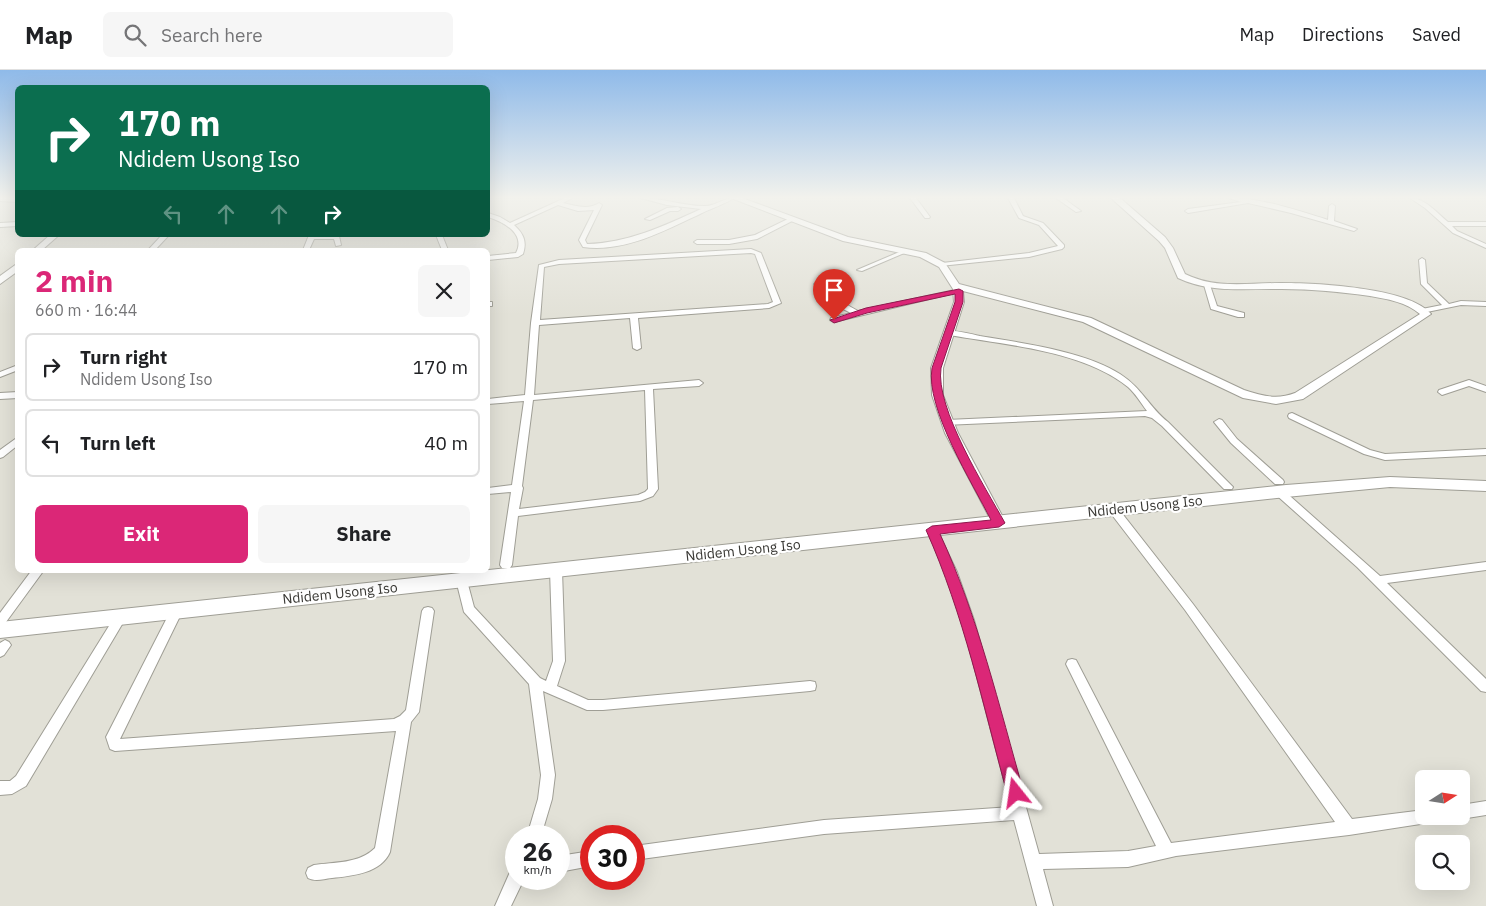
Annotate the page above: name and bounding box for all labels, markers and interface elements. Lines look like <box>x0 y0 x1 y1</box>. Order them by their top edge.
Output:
search box <box>103 12 453 57</box>
text: Map <box>25 19 73 51</box>
icon: search <box>121 21 149 49</box>
text: Search here <box>161 23 263 47</box>
text: Map <box>1239 23 1274 46</box>
text: Directions <box>1302 23 1384 46</box>
text: Saved <box>1412 23 1461 46</box>
text: 170 m <box>118 100 221 146</box>
icon: right <box>35 105 100 170</box>
text: Ndidem Usong Iso <box>118 144 300 173</box>
icon: left <box>159 200 187 228</box>
icon: ahead <box>212 200 240 228</box>
icon: ahead <box>265 200 293 228</box>
icon: right <box>318 200 346 228</box>
text: 2 min <box>35 261 113 300</box>
button: close <box>418 265 470 317</box>
pin <box>813 269 855 320</box>
icon: arrive <box>820 276 848 304</box>
text: 660 m · 16:44 <box>35 300 137 320</box>
text: Turn right <box>80 345 167 369</box>
icon: right <box>37 353 65 381</box>
text: 170 m <box>413 355 468 379</box>
text: Ndidem Usong Iso <box>80 369 212 389</box>
icon: left <box>37 429 65 457</box>
text: Turn left <box>80 431 156 455</box>
text: 40 m <box>424 431 468 455</box>
street label: Ndidem Usong Iso <box>1086 491 1204 521</box>
button: Exit <box>35 505 248 563</box>
button: Share <box>258 505 470 563</box>
street label: Ndidem Usong Iso <box>684 535 802 565</box>
street label: Ndidem Usong Iso <box>281 578 399 608</box>
position arrow <box>989 766 1041 818</box>
north arrow <box>1415 770 1470 825</box>
map controls <box>1415 770 1470 890</box>
speed limit sign: 30 <box>580 825 645 890</box>
text: 26 <box>522 835 553 868</box>
button: search <box>1415 835 1470 890</box>
text: km/h <box>523 862 552 877</box>

